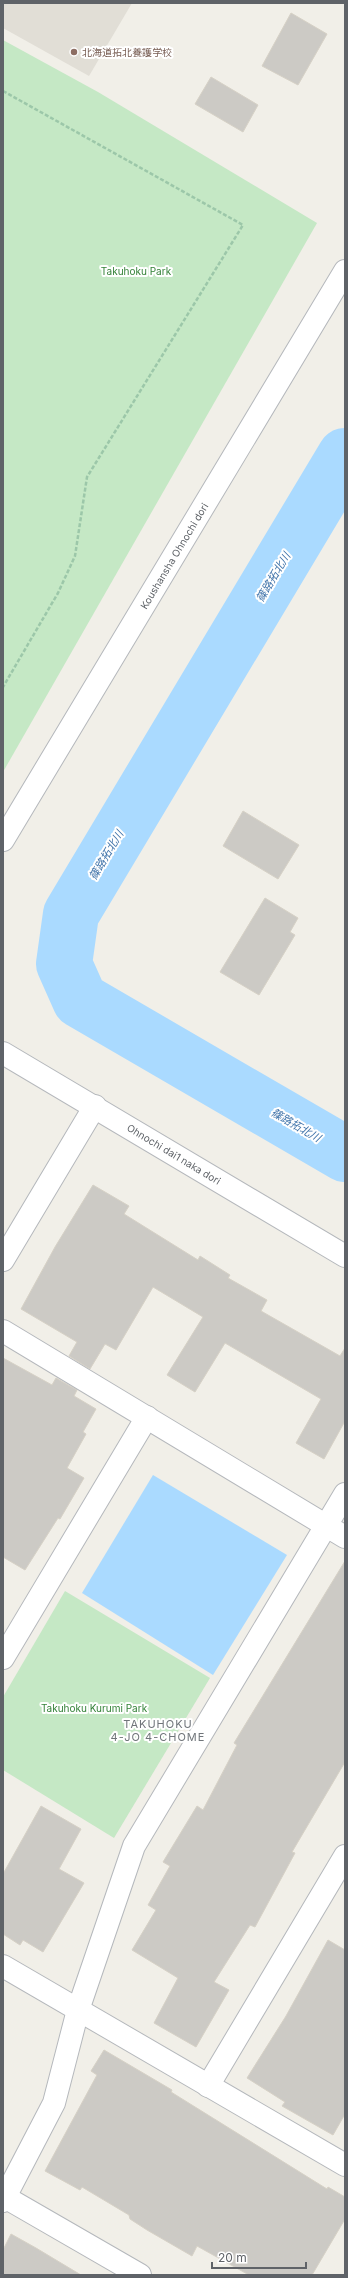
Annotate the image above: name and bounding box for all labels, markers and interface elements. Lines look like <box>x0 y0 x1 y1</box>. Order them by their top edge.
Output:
place label: 北海道拓北養護学校 <box>82 46 172 58</box>
marker: 北海道拓北養護学校 <box>69 47 79 57</box>
park label: Takuhoku Park <box>101 265 172 277</box>
street label: Koushansha Ohnochi dori <box>138 501 210 611</box>
water label: 篠路拓北川 <box>253 549 294 604</box>
water label: 篠路拓北川 <box>86 827 127 882</box>
water label: 篠路拓北川 <box>269 1105 324 1145</box>
street label: Ohnochi dai1 naka dori <box>125 1121 223 1187</box>
park label: Takuhoku Kurumi Park <box>41 1702 148 1714</box>
district label: TAKUHOKU 4-JO 4-CHOME <box>111 1717 205 1744</box>
scale bar <box>212 2244 306 2270</box>
text: 20 m <box>218 2250 247 2265</box>

